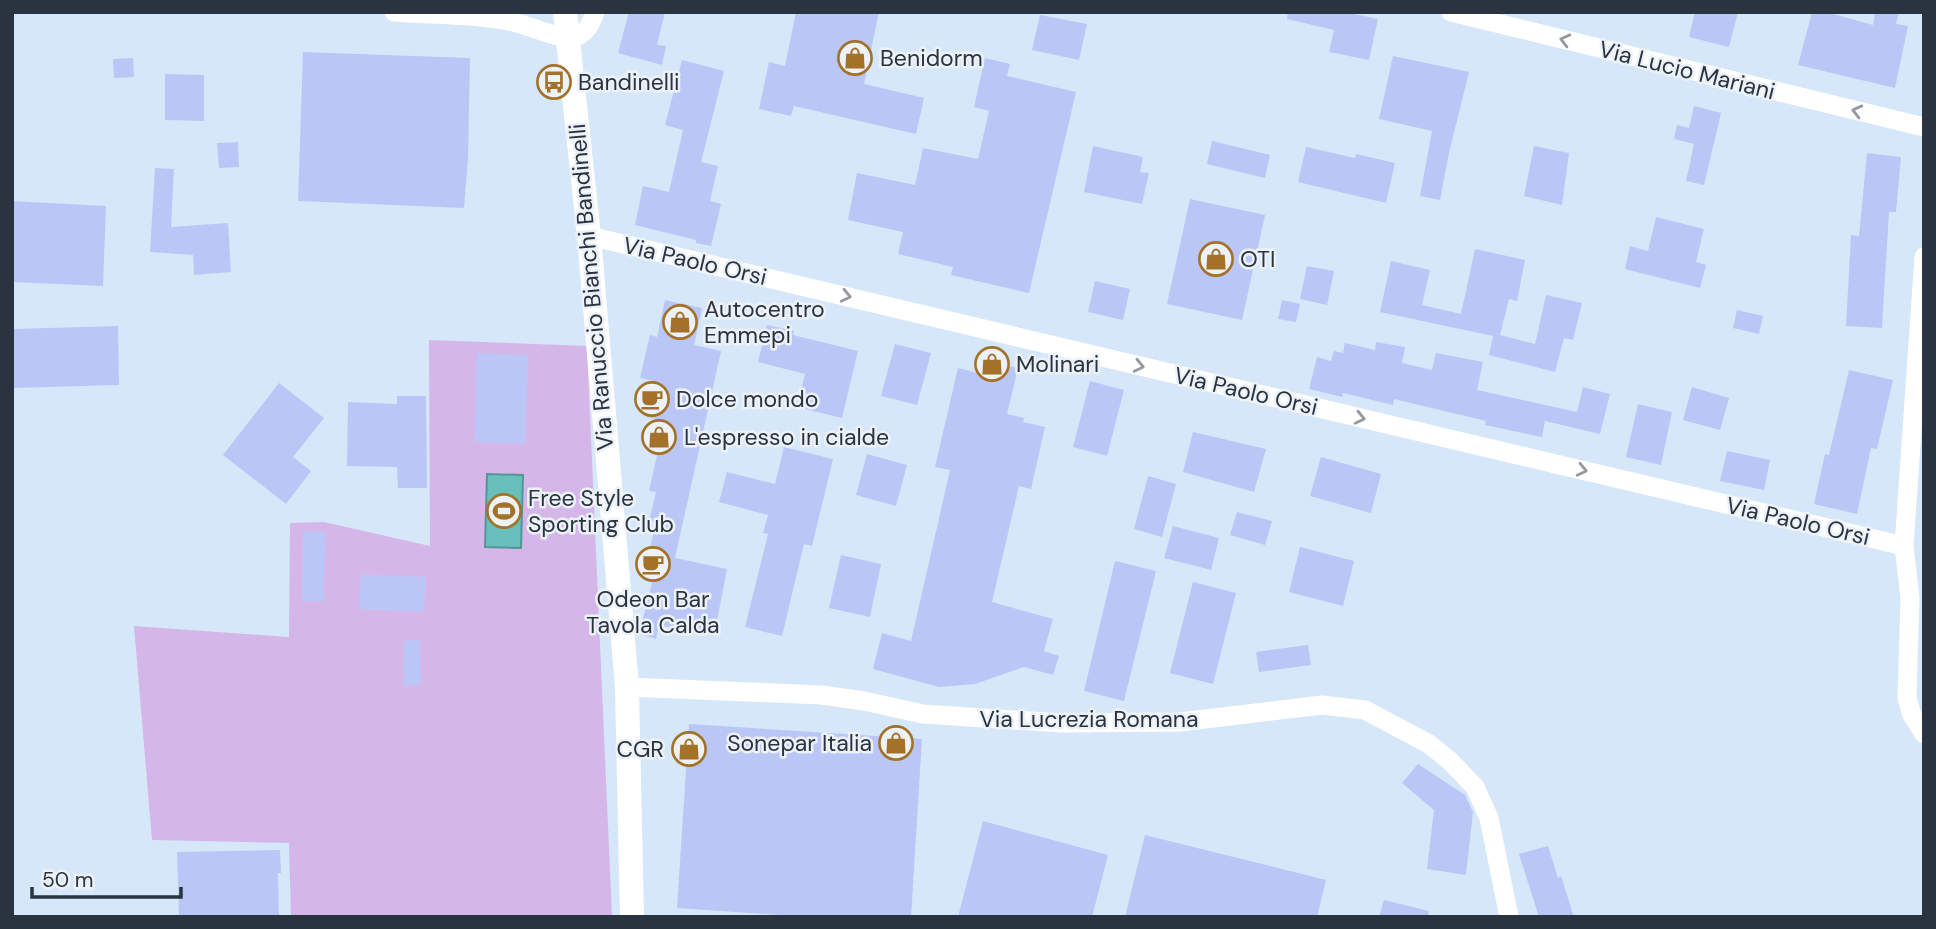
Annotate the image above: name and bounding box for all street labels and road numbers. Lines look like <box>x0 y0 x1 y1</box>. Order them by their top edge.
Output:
street label: Via Lucio Mariani <box>1596 34 1778 106</box>
street label: Via Ranuccio Bianchi Bandinelli <box>562 122 620 452</box>
street label: Via Paolo Orsi <box>620 230 770 292</box>
street label: Via Paolo Orsi <box>1171 360 1321 422</box>
street label: Via Paolo Orsi <box>1723 490 1873 552</box>
street label: Via Lucrezia Romana <box>979 704 1199 734</box>

